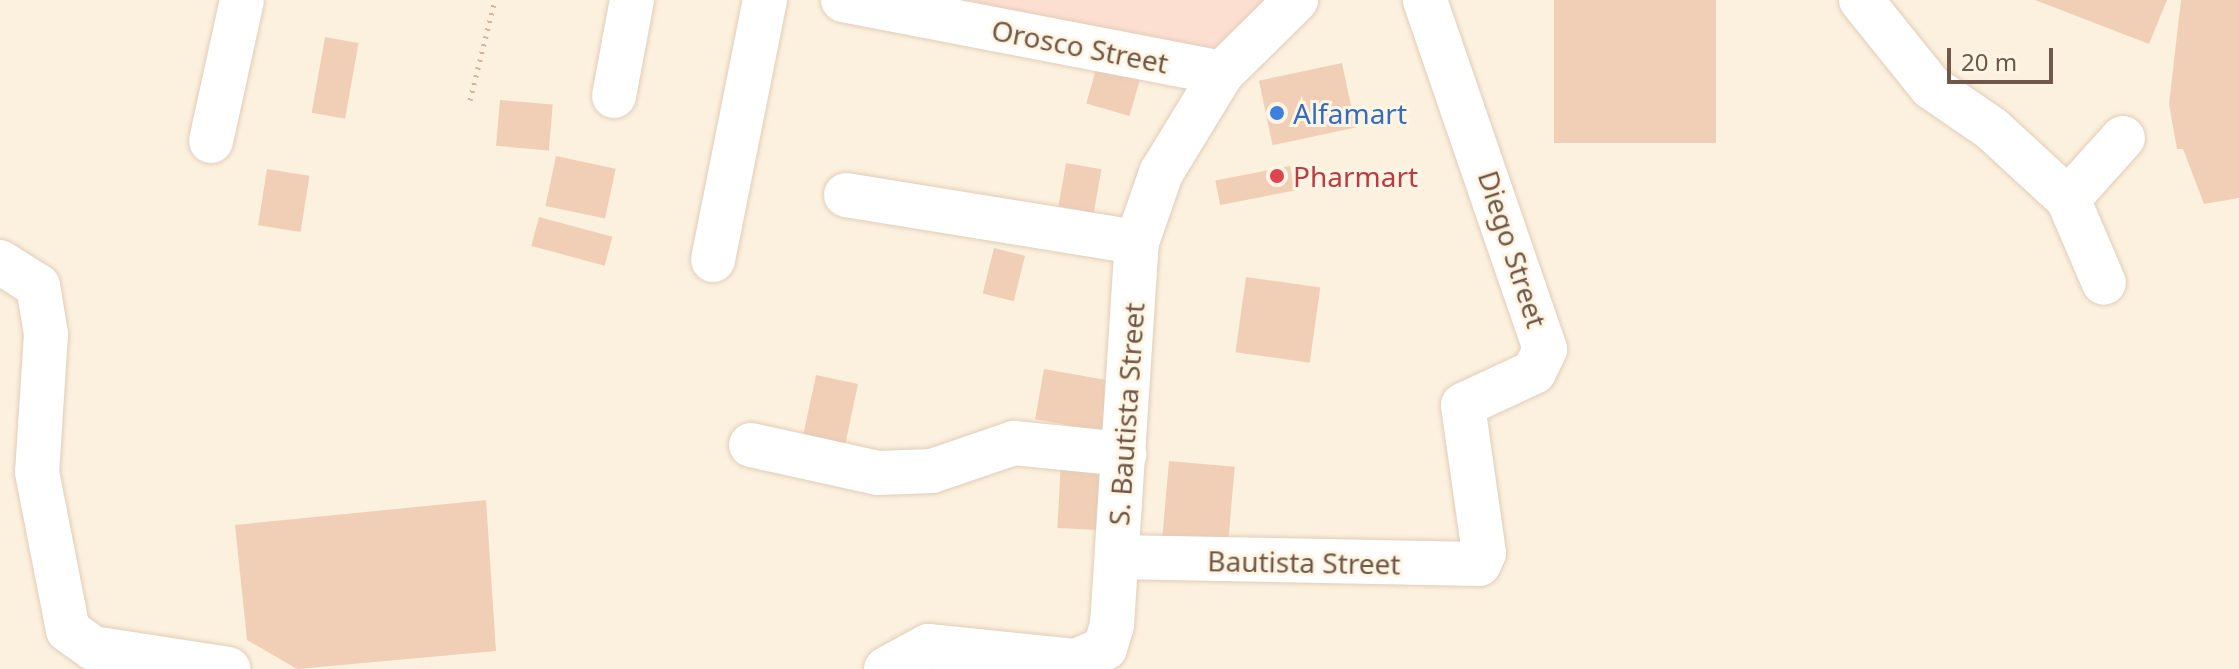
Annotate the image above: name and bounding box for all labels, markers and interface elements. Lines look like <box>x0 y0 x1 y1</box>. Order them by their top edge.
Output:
street label: Orosco Street <box>989 12 1171 80</box>
scale bar <box>1951 32 2057 82</box>
text: 20 m <box>1961 45 2017 78</box>
place label: Alfamart <box>1293 96 1407 130</box>
marker: Alfamart <box>1268 104 1286 122</box>
place label: Pharmart <box>1293 159 1418 193</box>
street label: Diego Street <box>1472 166 1554 332</box>
marker: Pharmart <box>1268 167 1286 185</box>
street label: S. Bautista Street <box>1101 301 1151 527</box>
street label: Bautista Street <box>1207 544 1401 580</box>

